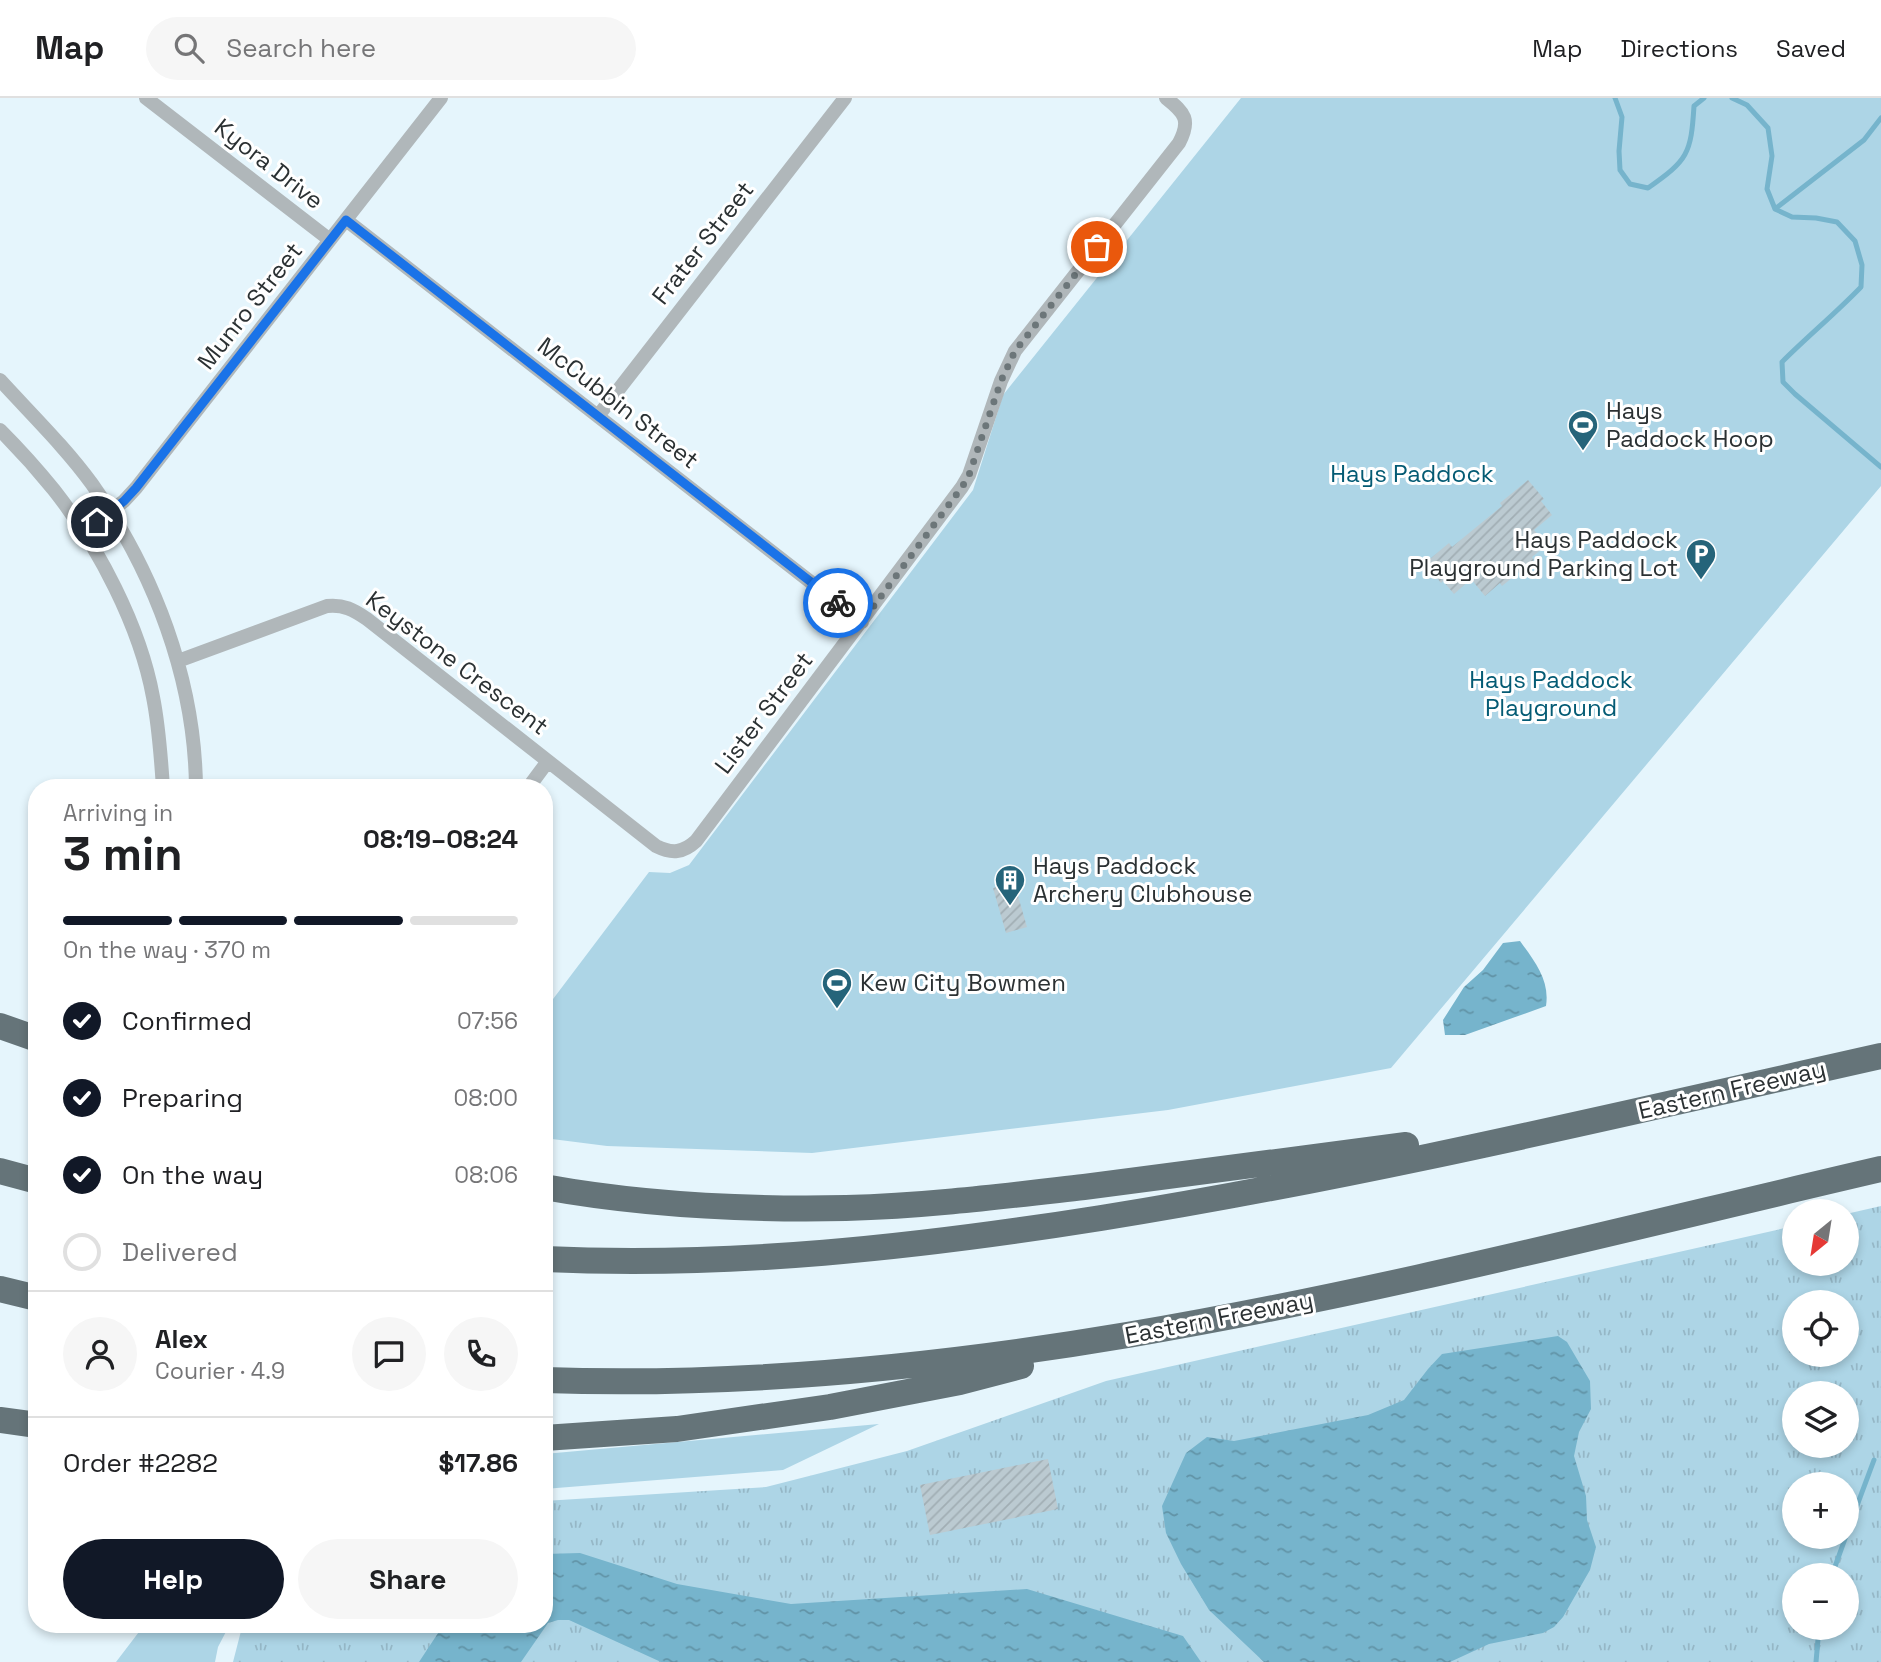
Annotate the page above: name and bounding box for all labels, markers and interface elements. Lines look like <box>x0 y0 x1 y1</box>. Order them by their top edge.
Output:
search box <box>146 17 636 80</box>
text: Map <box>35 27 104 69</box>
icon: search <box>170 29 208 67</box>
text: Search here <box>226 31 376 65</box>
text: Map <box>1532 33 1582 64</box>
text: Directions <box>1620 33 1738 64</box>
text: Saved <box>1776 33 1846 64</box>
street label: Kyora Drive <box>209 111 330 216</box>
street label: Frater Street <box>645 175 760 311</box>
pin <box>1067 217 1127 277</box>
icon: bag <box>1078 228 1116 266</box>
street label: Munro Street <box>190 236 309 376</box>
street label: McCubbin Street <box>531 330 705 475</box>
place label: Hays Paddock Hoop <box>1606 395 1774 454</box>
sports icon: Hays Paddock Hoop <box>1566 408 1600 452</box>
park label: Hays Paddock <box>1330 458 1494 489</box>
pin <box>67 492 127 552</box>
icon: home <box>78 503 116 541</box>
place label: Hays Paddock Playground Parking Lot <box>1409 524 1678 583</box>
parking icon: Hays Paddock Playground Parking Lot <box>1684 537 1718 581</box>
courier <box>803 568 873 638</box>
street label: Keystone Crescent <box>360 584 555 741</box>
icon: bike <box>819 584 857 622</box>
street label: Lister Street <box>708 646 820 780</box>
park label: Hays Paddock Playground <box>1469 664 1633 723</box>
text: Arriving in <box>63 798 173 828</box>
text: 08:19–08:24 <box>363 822 518 856</box>
text: 3 min <box>63 825 183 883</box>
place label: Hays Paddock Archery Clubhouse <box>1033 850 1252 909</box>
building icon: Hays Paddock Archery Clubhouse <box>993 863 1027 907</box>
text: On the way · 370 m <box>63 935 271 965</box>
sports icon: Kew City Bowmen <box>820 966 854 1010</box>
place label: Kew City Bowmen <box>860 967 1066 998</box>
icon: check <box>63 1002 101 1040</box>
text: Confirmed <box>122 1004 252 1038</box>
text: 07:56 <box>457 1006 518 1036</box>
street label: Eastern Freeway <box>1635 1053 1829 1126</box>
icon: check <box>63 1079 101 1117</box>
text: Preparing <box>122 1081 243 1115</box>
text: 08:00 <box>454 1083 518 1113</box>
icon: check <box>63 1156 101 1194</box>
text: On the way <box>122 1158 263 1192</box>
text: 08:06 <box>454 1160 518 1190</box>
north arrow <box>1782 1199 1858 1276</box>
map controls <box>1782 1199 1859 1640</box>
text: Delivered <box>122 1235 238 1269</box>
street label: Eastern Freeway <box>1122 1284 1316 1351</box>
button: locate <box>1782 1290 1859 1367</box>
button: person <box>63 1317 137 1391</box>
button: chat <box>352 1317 426 1391</box>
button: phone <box>444 1317 518 1391</box>
text: Alex <box>155 1322 208 1356</box>
text: Courier · 4.9 <box>155 1356 285 1386</box>
button: layers <box>1782 1381 1859 1458</box>
text: Order #2282 <box>63 1446 218 1480</box>
text: $17.86 <box>438 1446 518 1480</box>
button: + <box>1782 1472 1859 1549</box>
button: Help <box>63 1539 284 1619</box>
button: Share <box>298 1539 518 1619</box>
button: − <box>1782 1563 1859 1640</box>

